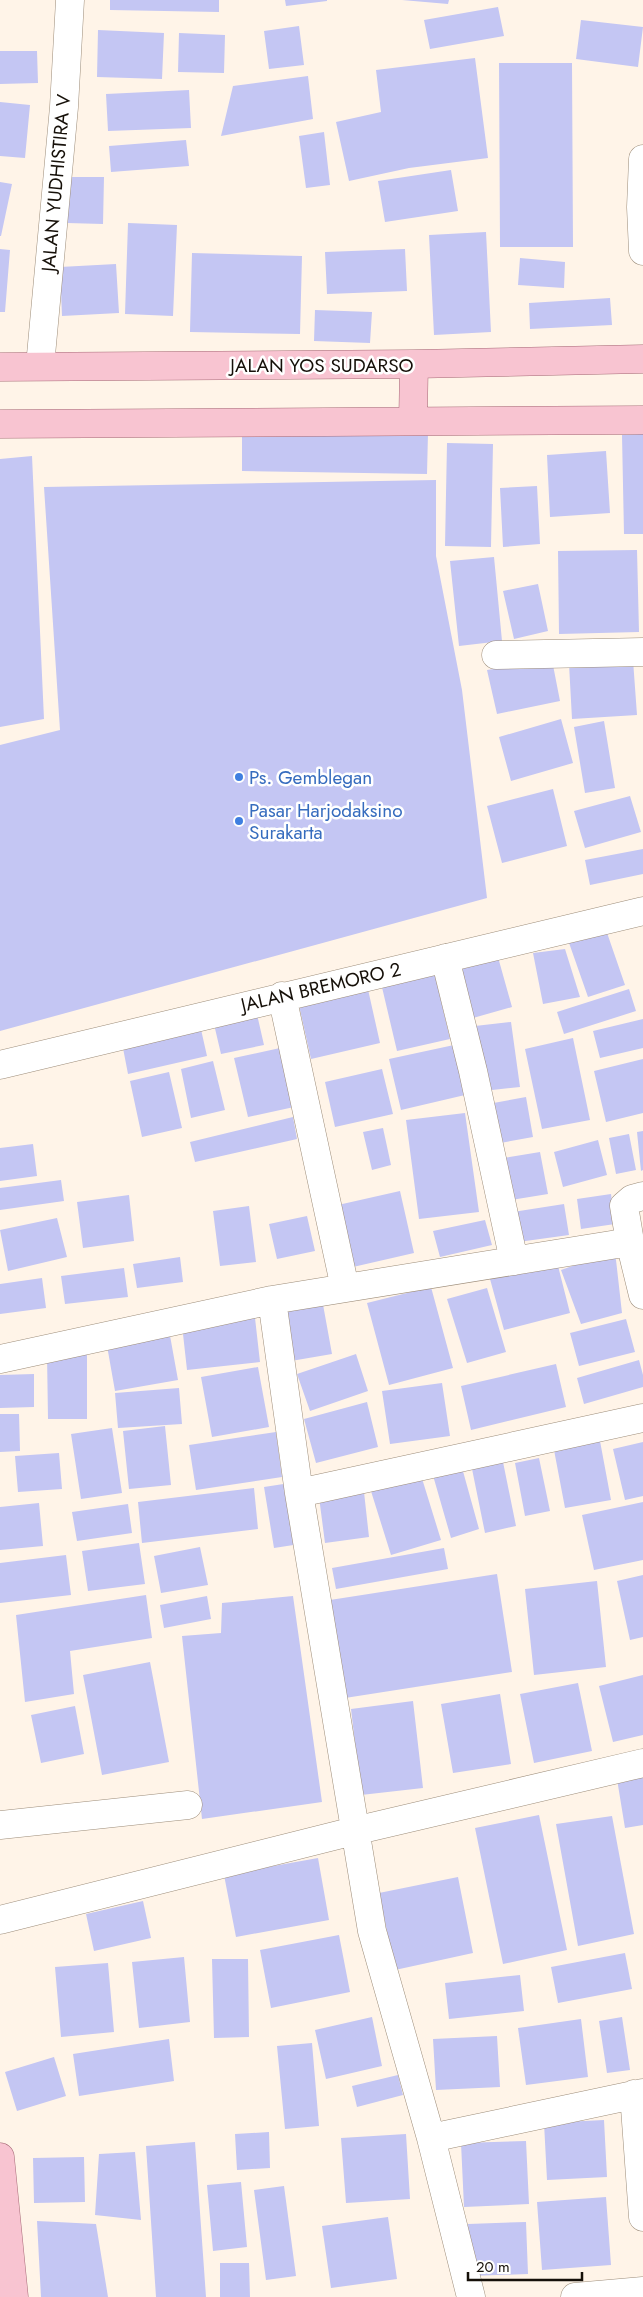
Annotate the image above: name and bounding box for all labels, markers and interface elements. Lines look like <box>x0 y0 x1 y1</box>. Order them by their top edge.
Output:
street label: JALAN YUDHISTIRA V <box>35 93 77 276</box>
street label: JALAN YOS SUDARSO <box>227 352 414 379</box>
place label: Ps. Gemblegan <box>249 764 372 791</box>
marker: Ps. Gemblegan <box>233 771 245 783</box>
place label: Pasar Harjodaksino Surakarta <box>249 797 403 846</box>
marker: Pasar Harjodaksino Surakarta <box>233 815 245 827</box>
street label: JALAN BREMORO 2 <box>235 955 404 1019</box>
scale bar <box>468 2250 582 2282</box>
text: 20 m <box>476 2256 510 2278</box>

